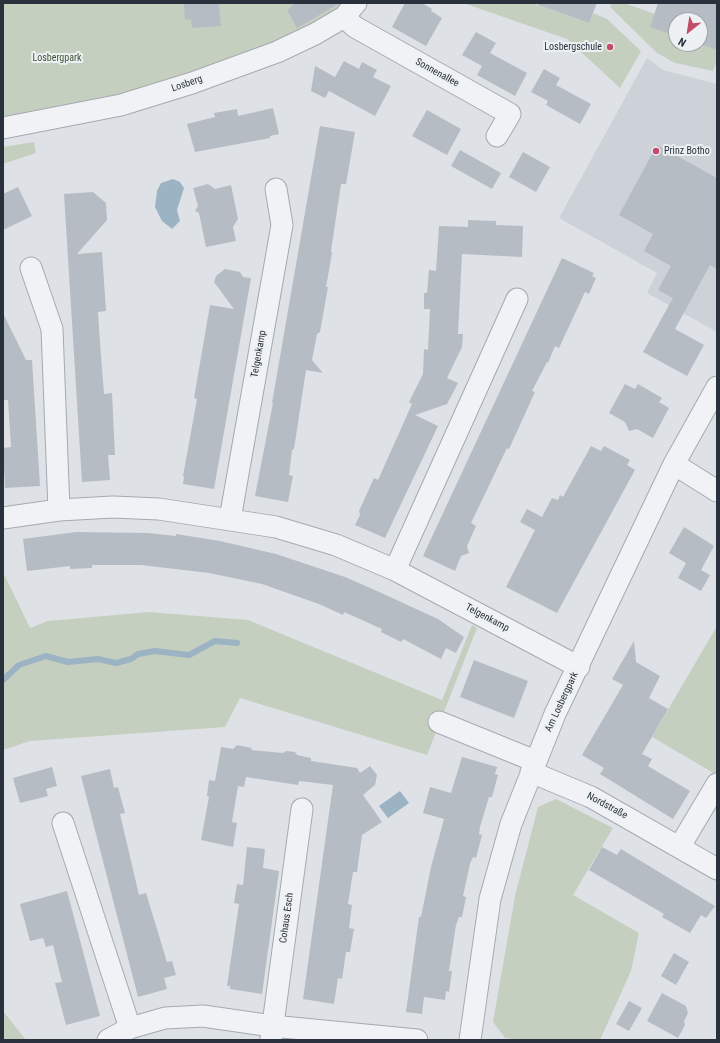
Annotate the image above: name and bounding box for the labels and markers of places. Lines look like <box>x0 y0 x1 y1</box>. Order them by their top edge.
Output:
place label: Losbergschule <box>544 41 602 53</box>
marker: Losbergschule <box>605 42 615 52</box>
place label: Prinz Botho <box>664 145 710 157</box>
marker: Prinz Botho <box>651 146 661 156</box>

